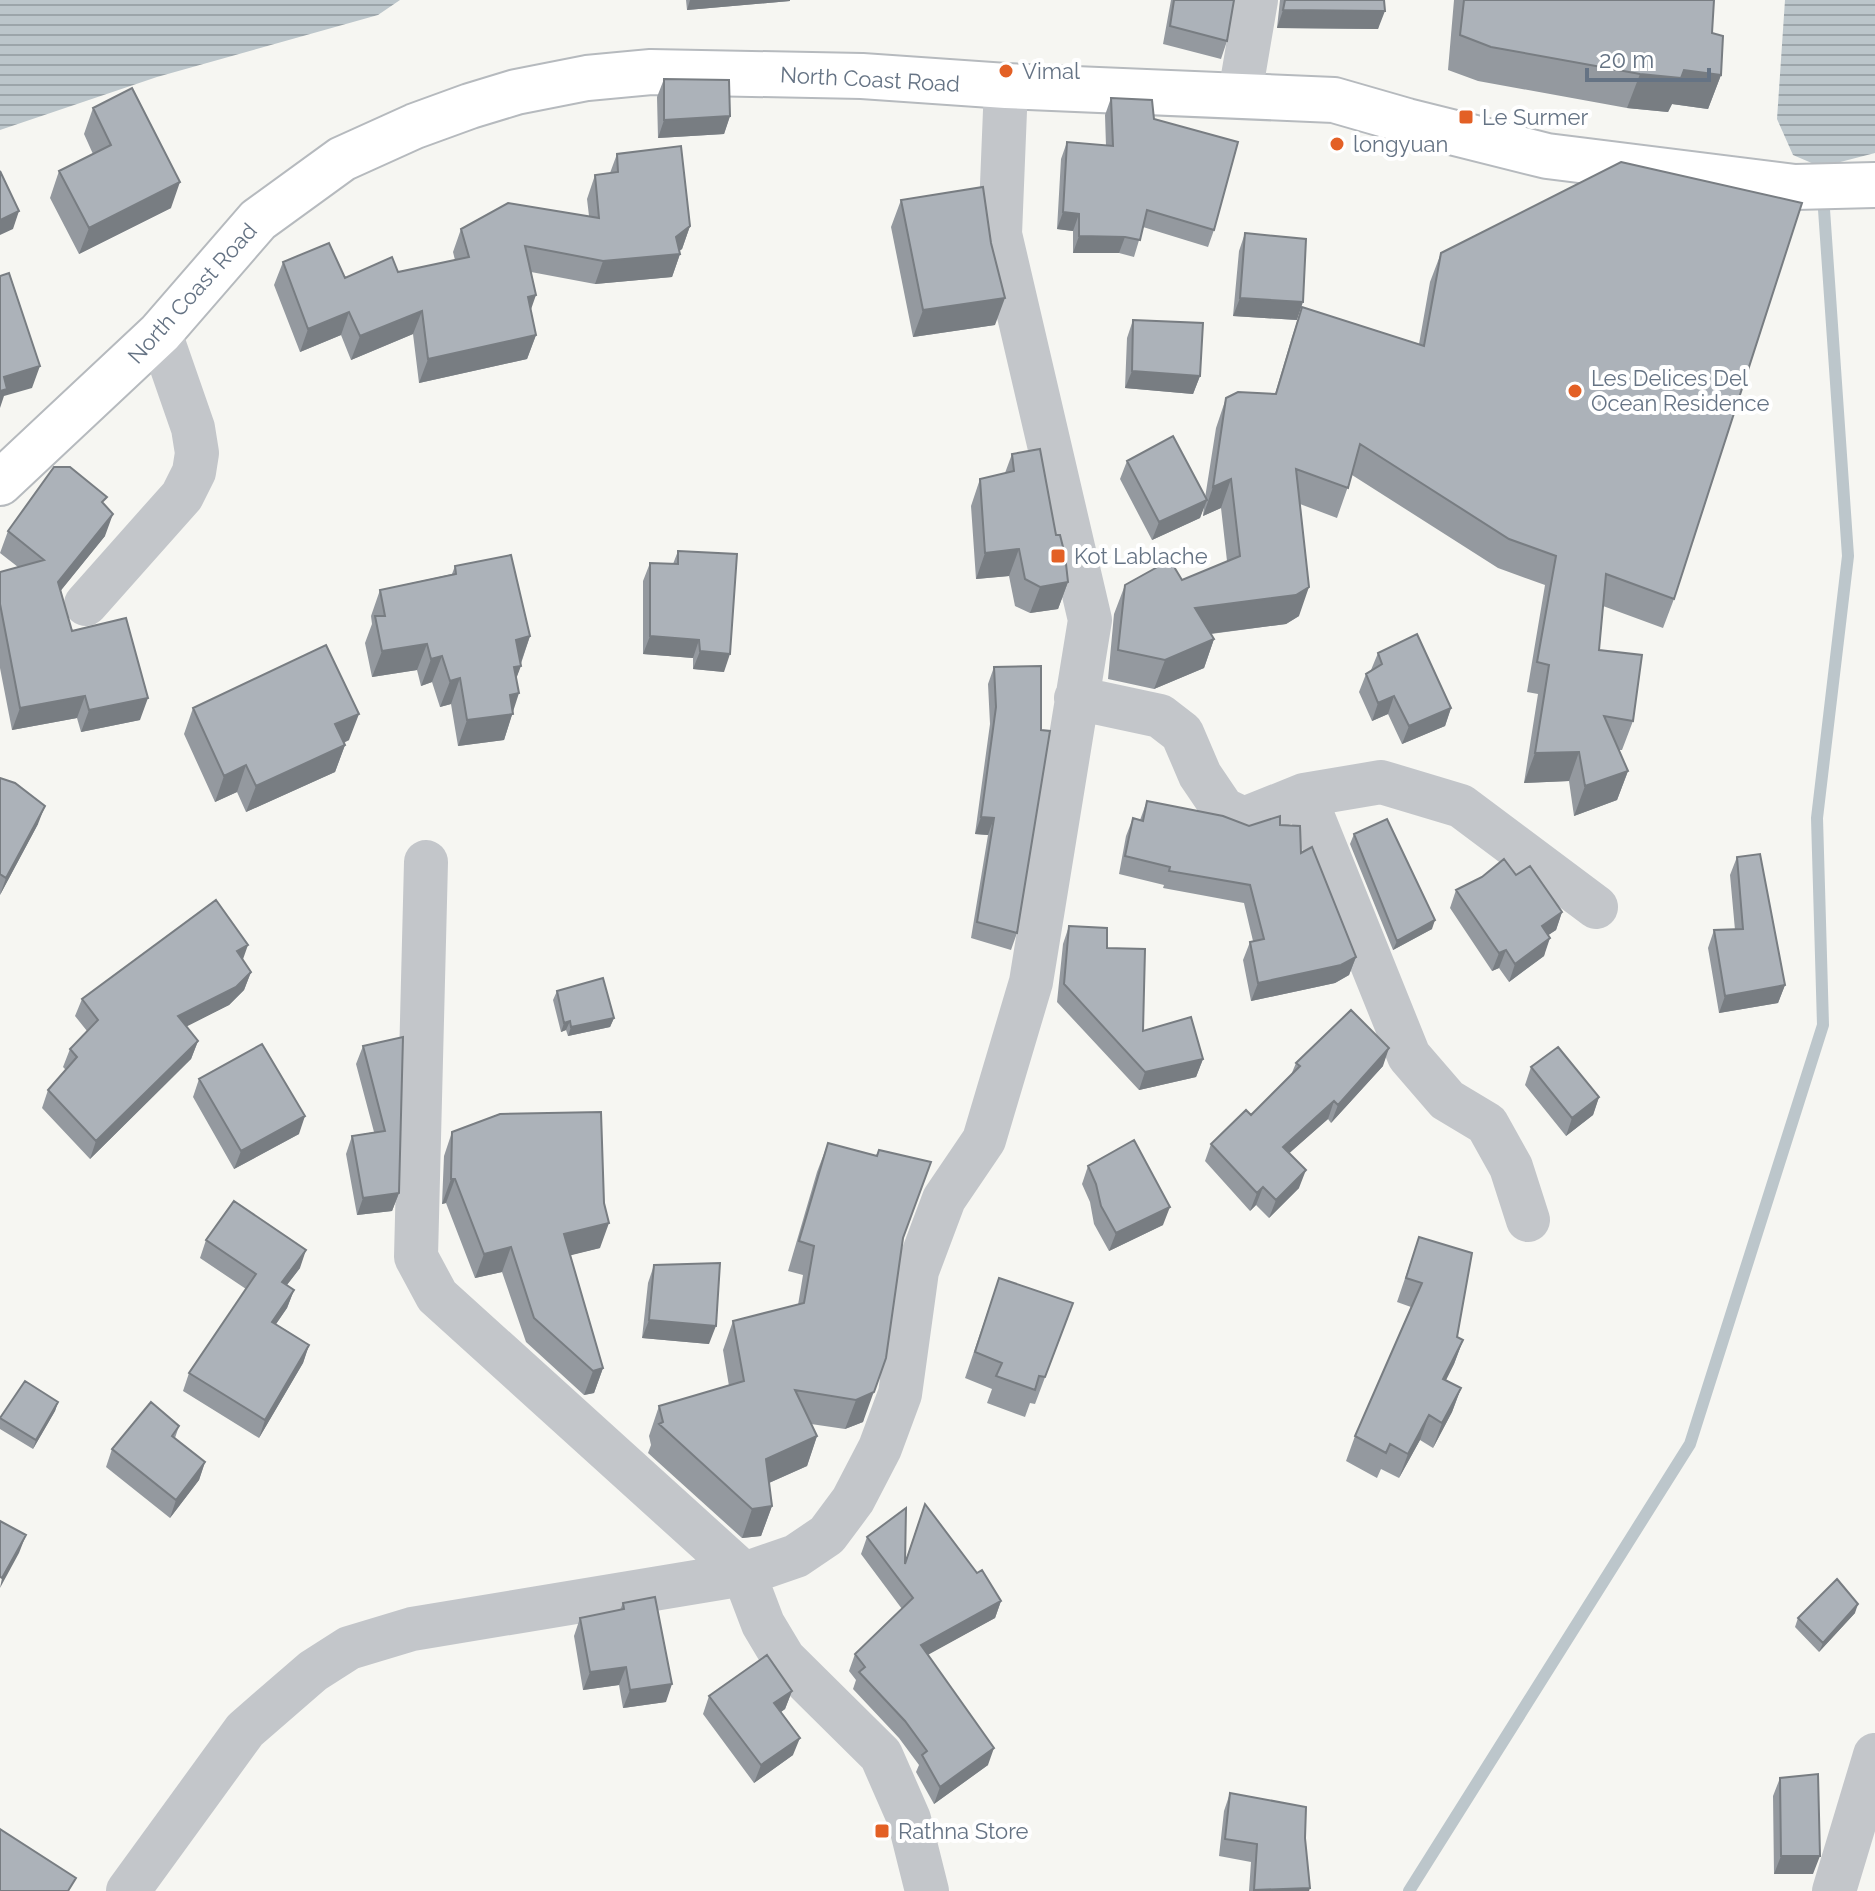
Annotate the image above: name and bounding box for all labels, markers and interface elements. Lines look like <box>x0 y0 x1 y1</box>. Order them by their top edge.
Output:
scale bar <box>1587 32 1709 82</box>
text: 20 m <box>1599 45 1654 74</box>
place label: Vimal <box>1022 58 1080 84</box>
street label: North Coast Road <box>779 61 961 97</box>
marker: Vimal <box>997 62 1015 80</box>
place label: Le Surmer <box>1482 104 1588 130</box>
marker: Le Surmer <box>1457 108 1475 126</box>
place label: longyuan <box>1353 131 1448 157</box>
marker: longyuan <box>1328 135 1346 153</box>
street label: North Coast Road <box>122 217 262 369</box>
place label: Les Delices Del Ocean Residence <box>1591 365 1770 416</box>
marker: Les Delices Del Ocean Residence <box>1566 382 1584 400</box>
place label: Kot Lablache <box>1074 543 1208 569</box>
marker: Kot Lablache <box>1049 547 1067 565</box>
place label: Rathna Store <box>898 1818 1029 1844</box>
marker: Rathna Store <box>873 1822 891 1840</box>

